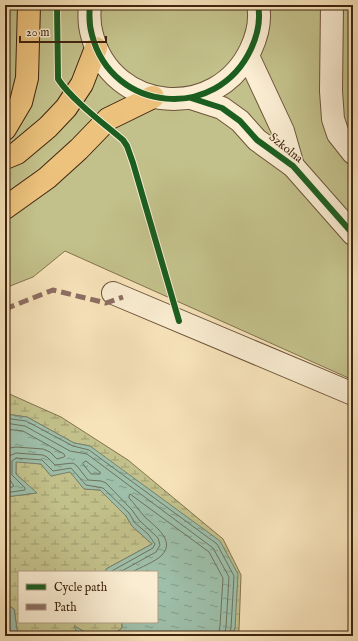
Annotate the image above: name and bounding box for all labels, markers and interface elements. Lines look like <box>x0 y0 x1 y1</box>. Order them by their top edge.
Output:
scale bar <box>20 18 106 44</box>
text: 20 m <box>26 25 49 40</box>
street label: Szkolna <box>266 130 307 167</box>
legend <box>18 571 158 623</box>
text: Cycle path <box>54 580 108 596</box>
text: Path <box>54 600 77 615</box>

